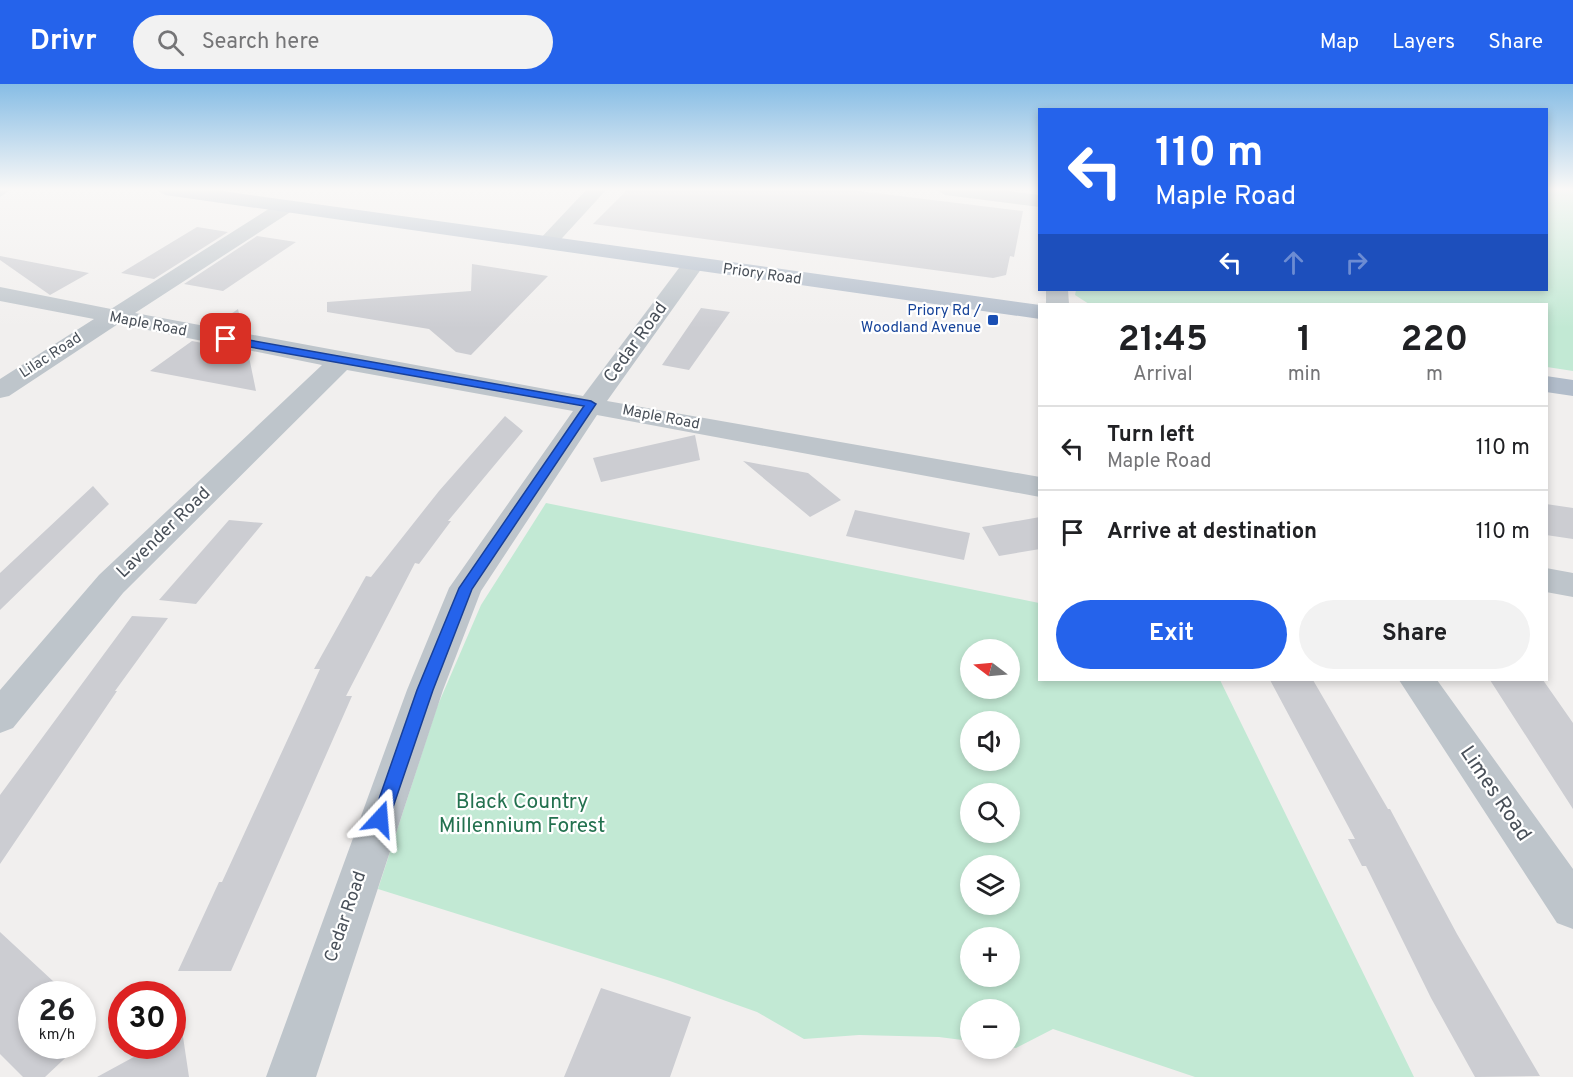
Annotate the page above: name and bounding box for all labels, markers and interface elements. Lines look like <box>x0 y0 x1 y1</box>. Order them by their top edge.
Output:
search box <box>133 15 553 69</box>
text: Drivr <box>30 24 97 60</box>
icon: search <box>154 26 187 59</box>
text: Search here <box>202 29 319 56</box>
text: Map <box>1320 29 1359 56</box>
text: Layers <box>1392 29 1455 56</box>
text: Share <box>1488 29 1543 56</box>
text: 110 m <box>1155 128 1264 181</box>
icon: left <box>1056 132 1134 210</box>
text: Maple Road <box>1155 180 1296 214</box>
icon: left <box>1214 246 1247 279</box>
icon: ahead <box>1277 246 1310 279</box>
icon: right <box>1340 246 1373 279</box>
street label: Priory Road <box>721 260 803 290</box>
street label: Cedar Road <box>599 298 673 388</box>
place label: Priory Rd / Woodland Avenue <box>861 302 982 338</box>
street label: Maple Road <box>108 308 188 342</box>
pin <box>200 313 251 364</box>
marker: Priory Rd / Woodland Avenue <box>986 313 1000 327</box>
text: 21:45 <box>1118 318 1208 364</box>
text: 1 <box>1297 318 1311 364</box>
text: 220 <box>1401 318 1468 364</box>
icon: arrive <box>209 322 242 355</box>
street label: Lilac Road <box>16 329 86 383</box>
text: Arrival <box>1133 362 1193 388</box>
text: min <box>1288 362 1321 388</box>
text: m <box>1426 362 1443 388</box>
street label: Maple Road <box>621 401 701 435</box>
text: Turn left <box>1107 422 1195 449</box>
icon: left <box>1056 432 1089 465</box>
text: 110 m <box>1476 435 1530 462</box>
text: Maple Road <box>1107 449 1212 475</box>
street label: Lavender Road <box>112 482 216 584</box>
icon: arrive <box>1056 516 1089 549</box>
text: Arrive at destination <box>1107 519 1317 546</box>
text: 110 m <box>1476 519 1530 546</box>
button: Exit <box>1056 600 1287 669</box>
button: Share <box>1299 600 1530 669</box>
north arrow <box>960 639 1020 699</box>
map controls <box>960 639 1020 1059</box>
button: sound <box>960 711 1020 771</box>
street label: Limes Road <box>1453 741 1537 847</box>
button: search <box>960 783 1020 843</box>
position arrow <box>348 787 412 851</box>
park label: Black Country Millennium Forest <box>439 789 605 840</box>
button: layers <box>960 855 1020 915</box>
street label: Cedar Road <box>320 869 372 965</box>
button: + <box>960 927 1020 987</box>
speed limit sign: 30 <box>108 981 186 1059</box>
text: 26 <box>39 994 75 1031</box>
button: − <box>960 999 1020 1059</box>
text: km/h <box>39 1026 75 1045</box>

